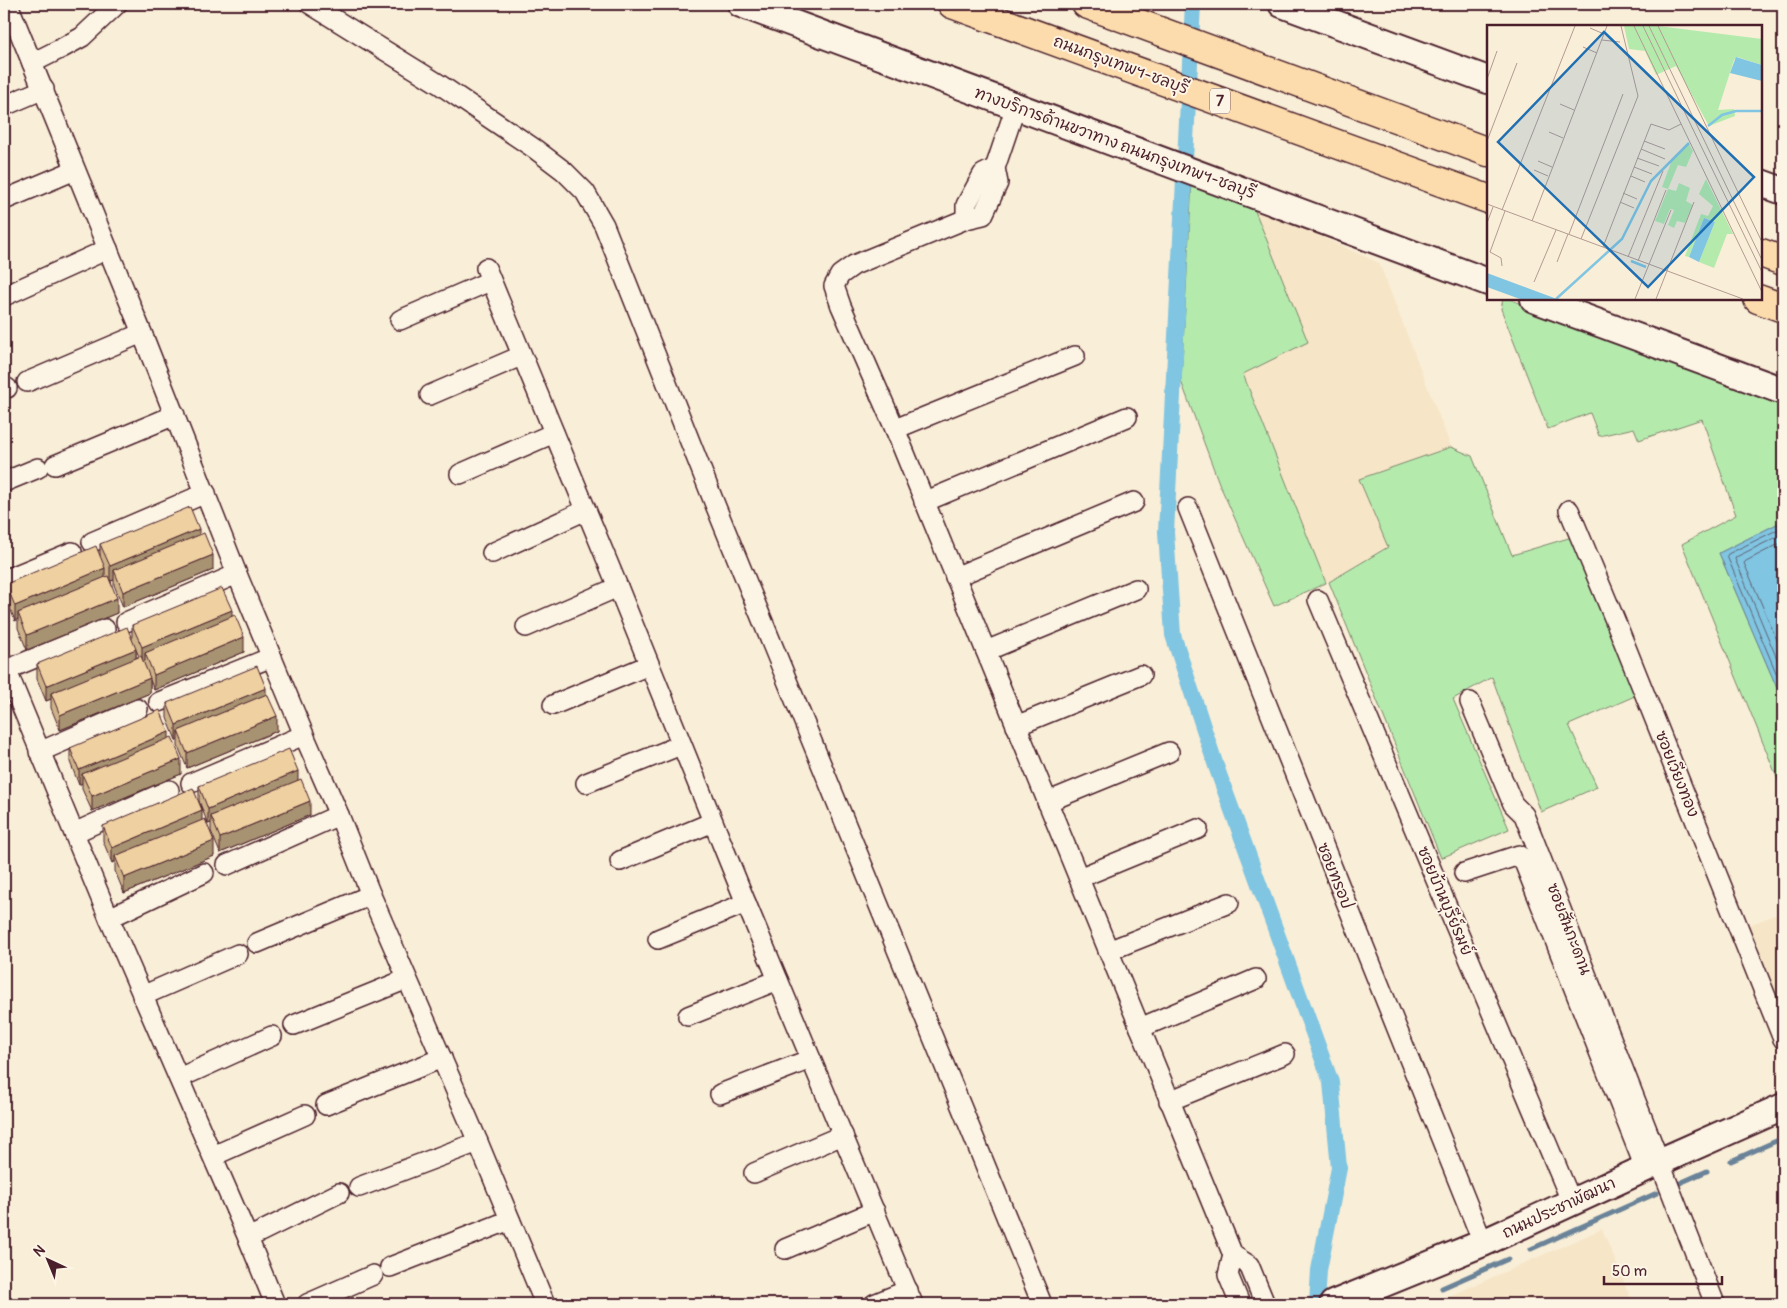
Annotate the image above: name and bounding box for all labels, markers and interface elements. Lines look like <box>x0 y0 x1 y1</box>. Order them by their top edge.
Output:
inset map <box>1487 25 1762 300</box>
street label: ถนนกรุงเทพฯ-ชลบุรี <box>1050 30 1192 101</box>
street label: ทางบริการด้านขวาทาง ถนนกรุงเทพฯ-ชลบุรี <box>971 82 1259 205</box>
road number: 7 <box>1210 88 1230 114</box>
street label: ซอยเวียงทอง <box>1651 727 1704 820</box>
street label: ซอยทรอป <box>1313 840 1357 912</box>
street label: ซอยบ้านบุรีย์รมย์ <box>1411 843 1479 959</box>
street label: ซอยสันกะดาน <box>1542 880 1597 978</box>
street label: ถนนประชาพัฒนา <box>1499 1172 1619 1243</box>
north arrow <box>22 1236 72 1286</box>
text: N <box>30 1242 49 1260</box>
scale bar <box>1604 1253 1722 1285</box>
text: 50 m <box>1612 1262 1647 1281</box>

